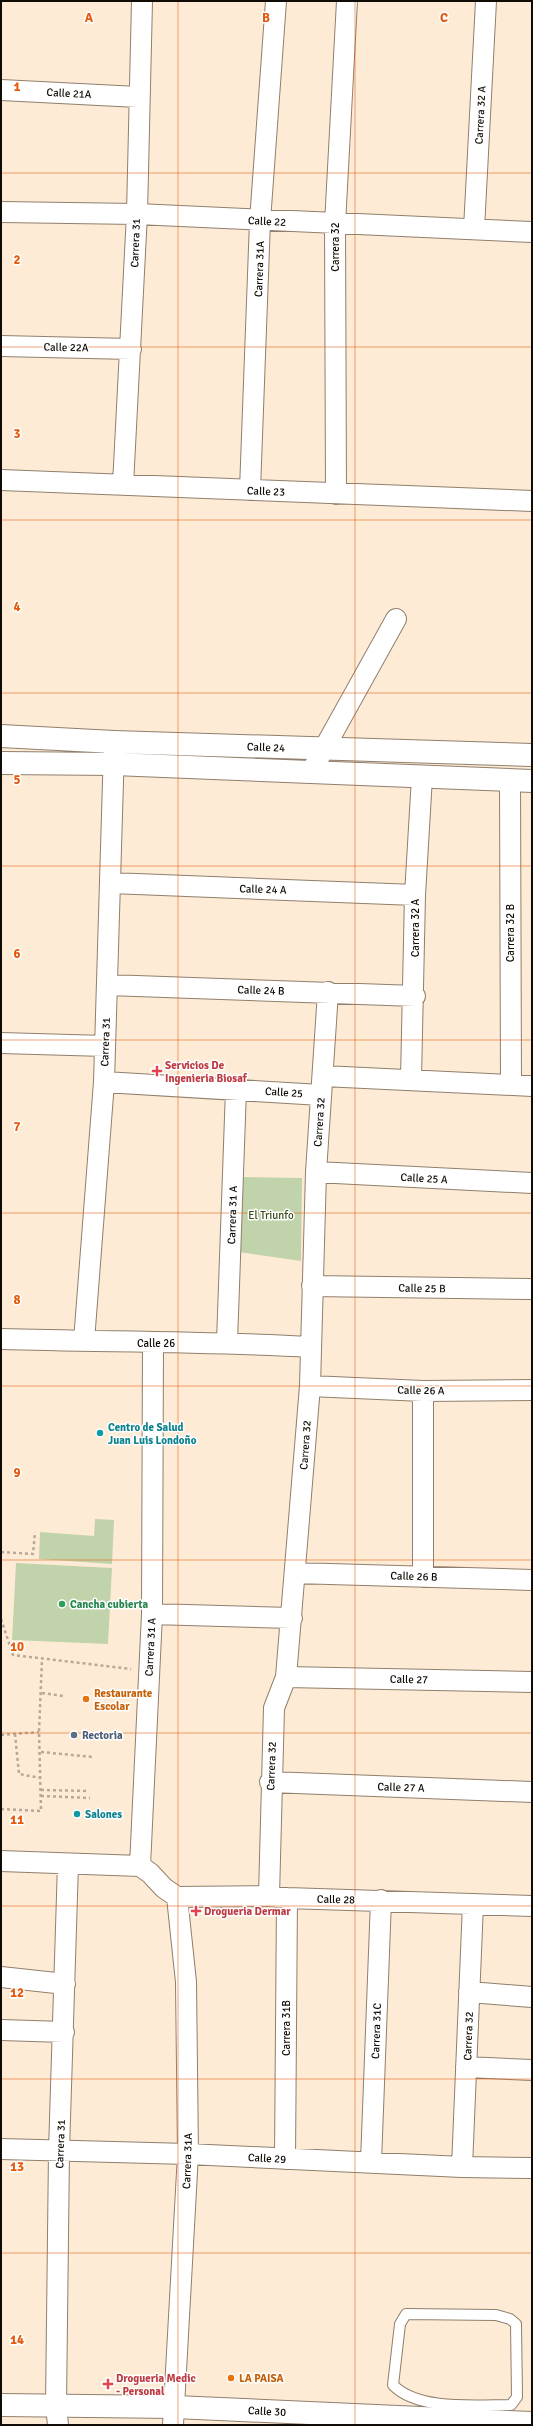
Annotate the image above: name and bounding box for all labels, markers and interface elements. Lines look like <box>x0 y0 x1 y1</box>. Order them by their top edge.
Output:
text: A <box>85 10 94 26</box>
text: B <box>262 10 270 26</box>
text: C <box>440 10 448 26</box>
text: 1 <box>13 79 21 95</box>
street label: Carrera 32 A <box>472 85 489 145</box>
street label: Calle 21A <box>46 86 92 101</box>
street label: Calle 22 <box>248 214 286 229</box>
street label: Carrera 31 <box>128 218 143 268</box>
street label: Carrera 32 <box>329 222 342 272</box>
street label: Carrera 31A <box>252 240 267 297</box>
text: 2 <box>13 252 21 268</box>
street label: Calle 22A <box>43 341 89 354</box>
text: 3 <box>13 426 21 442</box>
street label: Calle 23 <box>247 484 285 499</box>
text: 4 <box>13 599 21 615</box>
street label: Calle 24 <box>247 740 285 755</box>
text: 5 <box>13 772 21 788</box>
street label: Calle 24 A <box>239 882 287 897</box>
street label: Carrera 32 A <box>409 898 422 957</box>
street label: Carrera 32 B <box>504 903 517 962</box>
text: 6 <box>13 946 21 962</box>
street label: Calle 24 B <box>237 983 285 998</box>
street label: Carrera 31 <box>98 1017 113 1067</box>
place label: Servicios De Ingenieria Biosaf <box>165 1059 248 1085</box>
marker: Servicios De Ingenieria Biosaf <box>152 1066 162 1076</box>
street label: Calle 25 <box>264 1085 304 1100</box>
street label: Carrera 32 <box>311 1097 328 1147</box>
text: 7 <box>13 1119 21 1135</box>
street label: Calle 25 A <box>400 1171 448 1186</box>
street label: Carrera 31 A <box>225 1185 240 1244</box>
park label: El Triunfo <box>248 1209 294 1222</box>
street label: Calle 25 B <box>398 1282 446 1295</box>
text: 8 <box>13 1292 21 1308</box>
street label: Calle 26 <box>137 1337 175 1350</box>
street label: Calle 26 A <box>397 1384 445 1397</box>
street label: Carrera 32 <box>297 1420 314 1470</box>
place label: Centro de Salud Juan Luis Londoño <box>108 1421 197 1447</box>
marker: Centro de Salud Juan Luis Londoño <box>95 1428 105 1438</box>
text: 9 <box>13 1465 21 1481</box>
street label: Calle 26 B <box>390 1569 438 1584</box>
place label: Cancha cubierta <box>70 1598 148 1611</box>
marker: Cancha cubierta <box>57 1599 67 1609</box>
street label: Carrera 31 A <box>142 1617 159 1677</box>
text: 10 <box>10 1639 24 1655</box>
street label: Calle 27 <box>390 1673 428 1686</box>
place label: Restaurante Escolar <box>94 1687 153 1713</box>
marker: Restaurante Escolar <box>81 1694 91 1704</box>
place label: Rectoria <box>82 1729 123 1742</box>
marker: Rectoria <box>69 1730 79 1740</box>
street label: Carrera 32 <box>264 1741 279 1791</box>
street label: Calle 27 A <box>377 1780 425 1795</box>
place label: Salones <box>85 1808 122 1821</box>
marker: Salones <box>72 1809 82 1819</box>
text: 11 <box>10 1812 24 1828</box>
street label: Calle 28 <box>317 1893 355 1906</box>
place label: Drogueria Dermar <box>204 1905 291 1918</box>
marker: Drogueria Dermar <box>191 1906 201 1916</box>
text: 12 <box>10 1985 24 2001</box>
street label: Carrera 31B <box>280 2000 293 2056</box>
street label: Carrera 31C <box>369 2002 384 2059</box>
street label: Carrera 32 <box>461 2011 476 2061</box>
street label: Carrera 31 <box>53 2119 68 2169</box>
street label: Carrera 31A <box>180 2132 195 2189</box>
street label: Calle 29 <box>248 2151 286 2166</box>
text: 13 <box>10 2159 24 2175</box>
text: 14 <box>10 2332 24 2348</box>
place label: Drogueria Medic - Personal <box>116 2372 196 2398</box>
place label: LA PAISA <box>239 2372 284 2385</box>
marker: LA PAISA <box>226 2373 236 2383</box>
marker: Drogueria Medic - Personal <box>103 2379 113 2389</box>
street label: Calle 30 <box>248 2404 286 2419</box>

